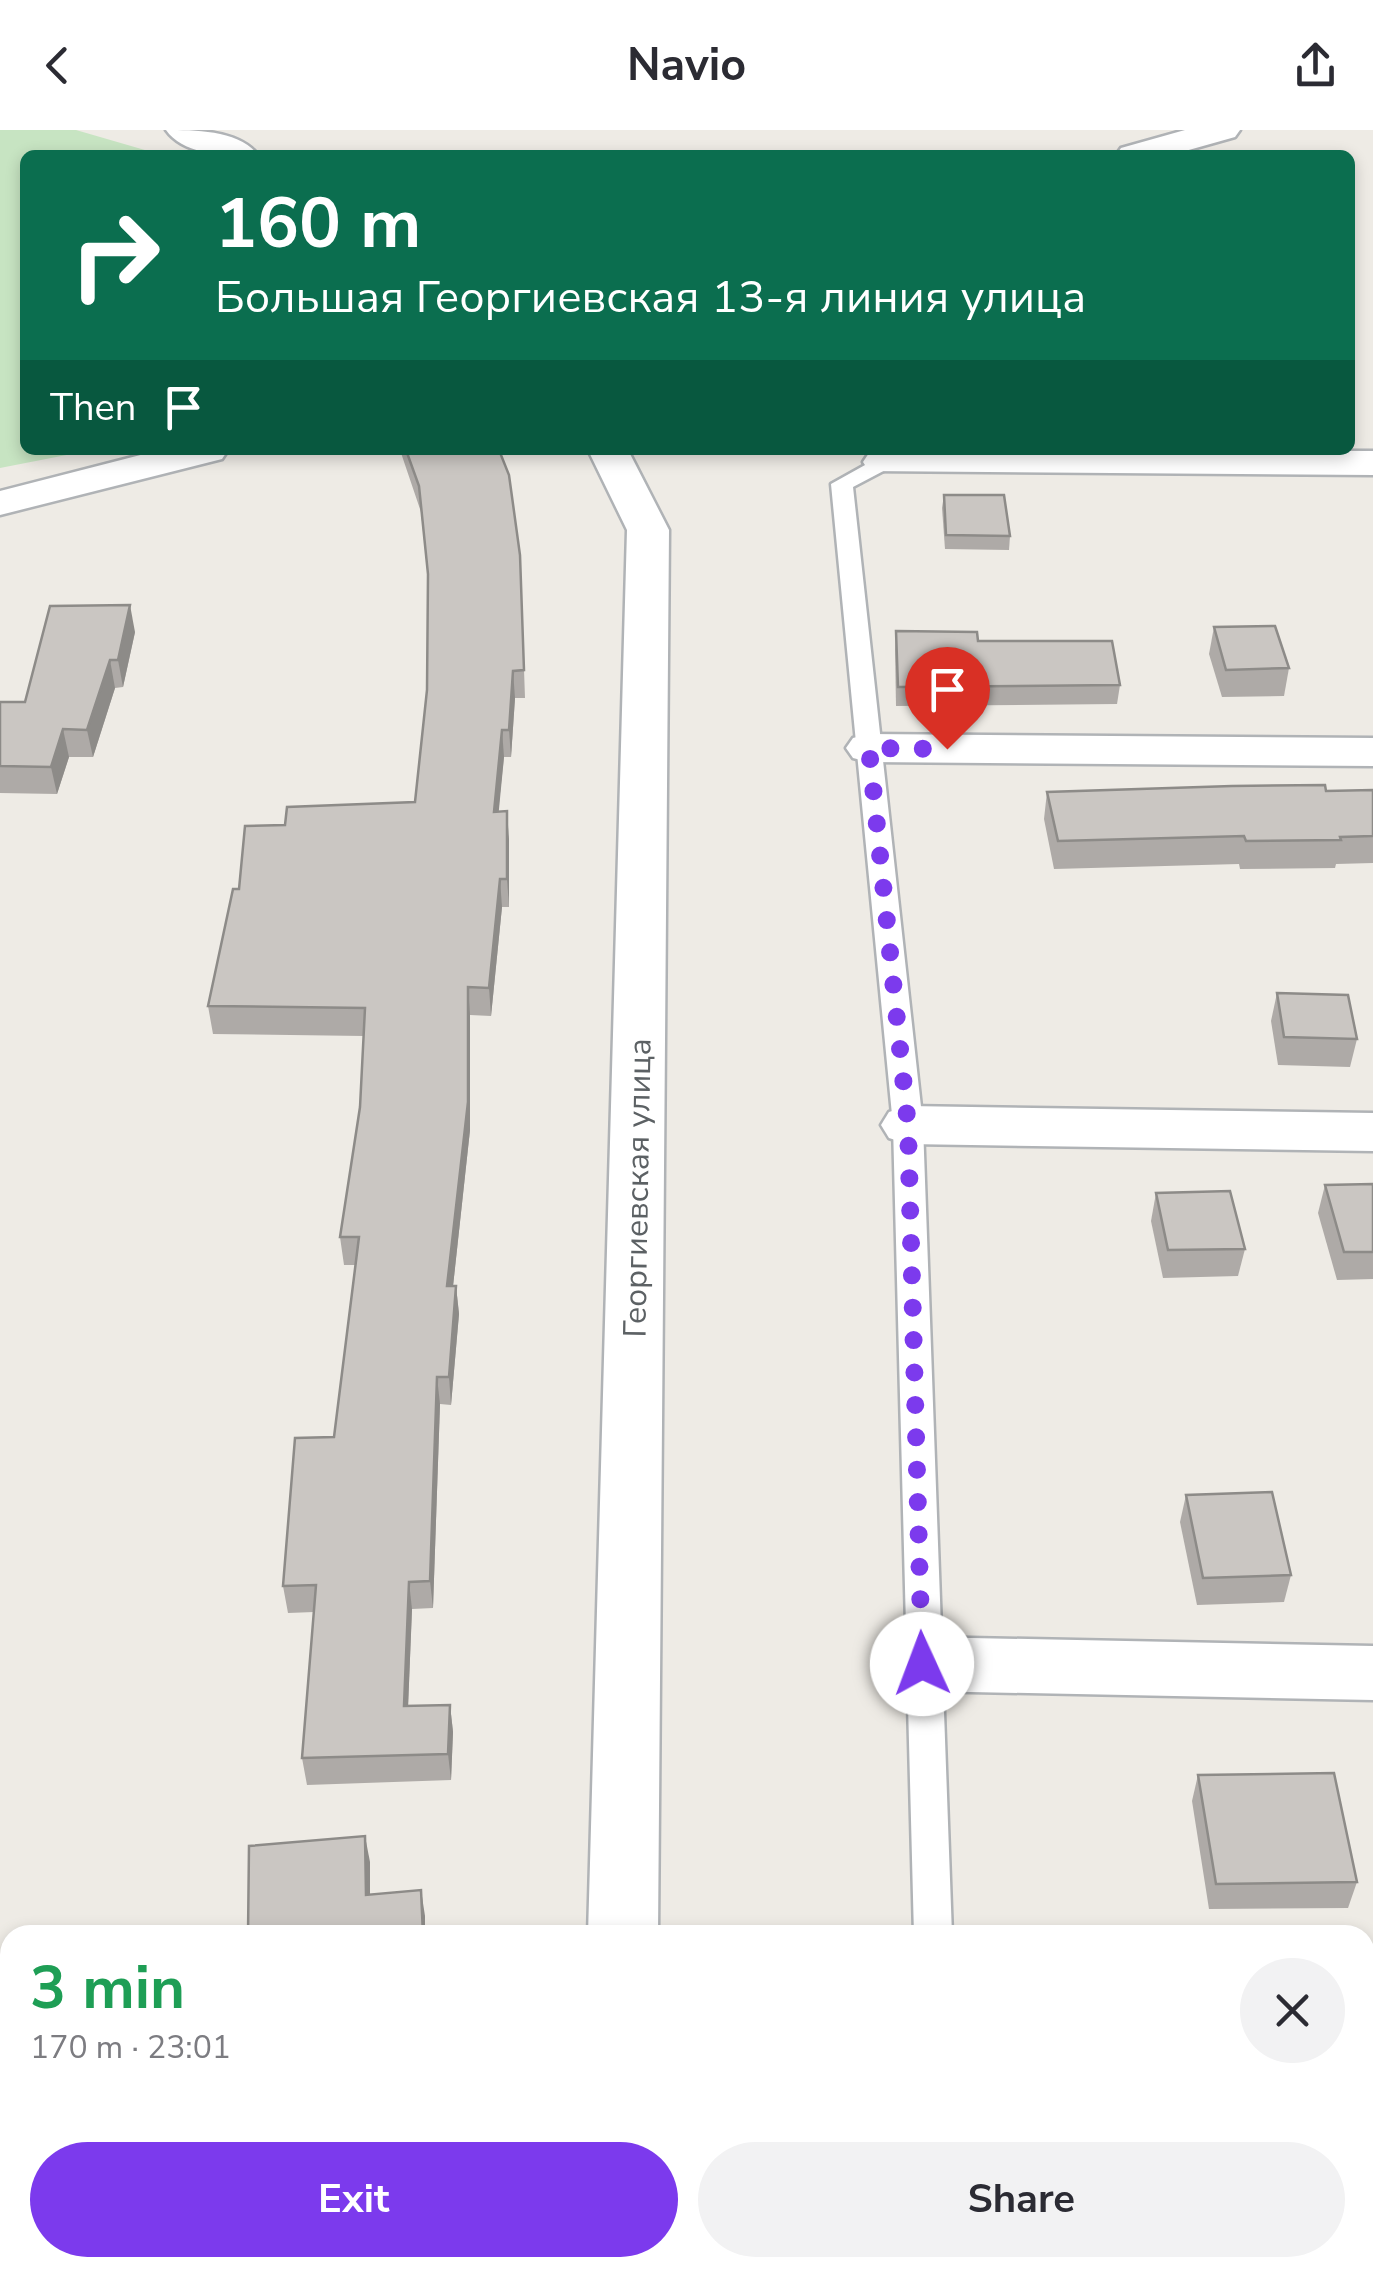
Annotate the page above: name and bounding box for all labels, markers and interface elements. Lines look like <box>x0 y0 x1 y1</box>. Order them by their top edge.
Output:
text: Navio <box>627 35 746 96</box>
icon: back <box>30 38 85 93</box>
icon: share <box>1288 38 1343 93</box>
text: 160 m <box>215 176 421 272</box>
icon: right <box>50 190 180 320</box>
text: Большая Георгиевская 13-я линия улица <box>215 267 1086 328</box>
icon: arrive <box>156 380 211 435</box>
text: Then <box>50 382 136 433</box>
pin <box>905 647 990 750</box>
icon: arrive <box>920 662 975 717</box>
street label: Георгиевская улица <box>613 1038 662 1338</box>
position arrow <box>870 1612 974 1716</box>
text: 3 min <box>30 1947 185 2029</box>
button: close <box>1240 1958 1345 2063</box>
text: 170 m · 23:01 <box>30 2026 231 2069</box>
button: Exit <box>30 2142 678 2257</box>
button: Share <box>698 2142 1345 2257</box>

